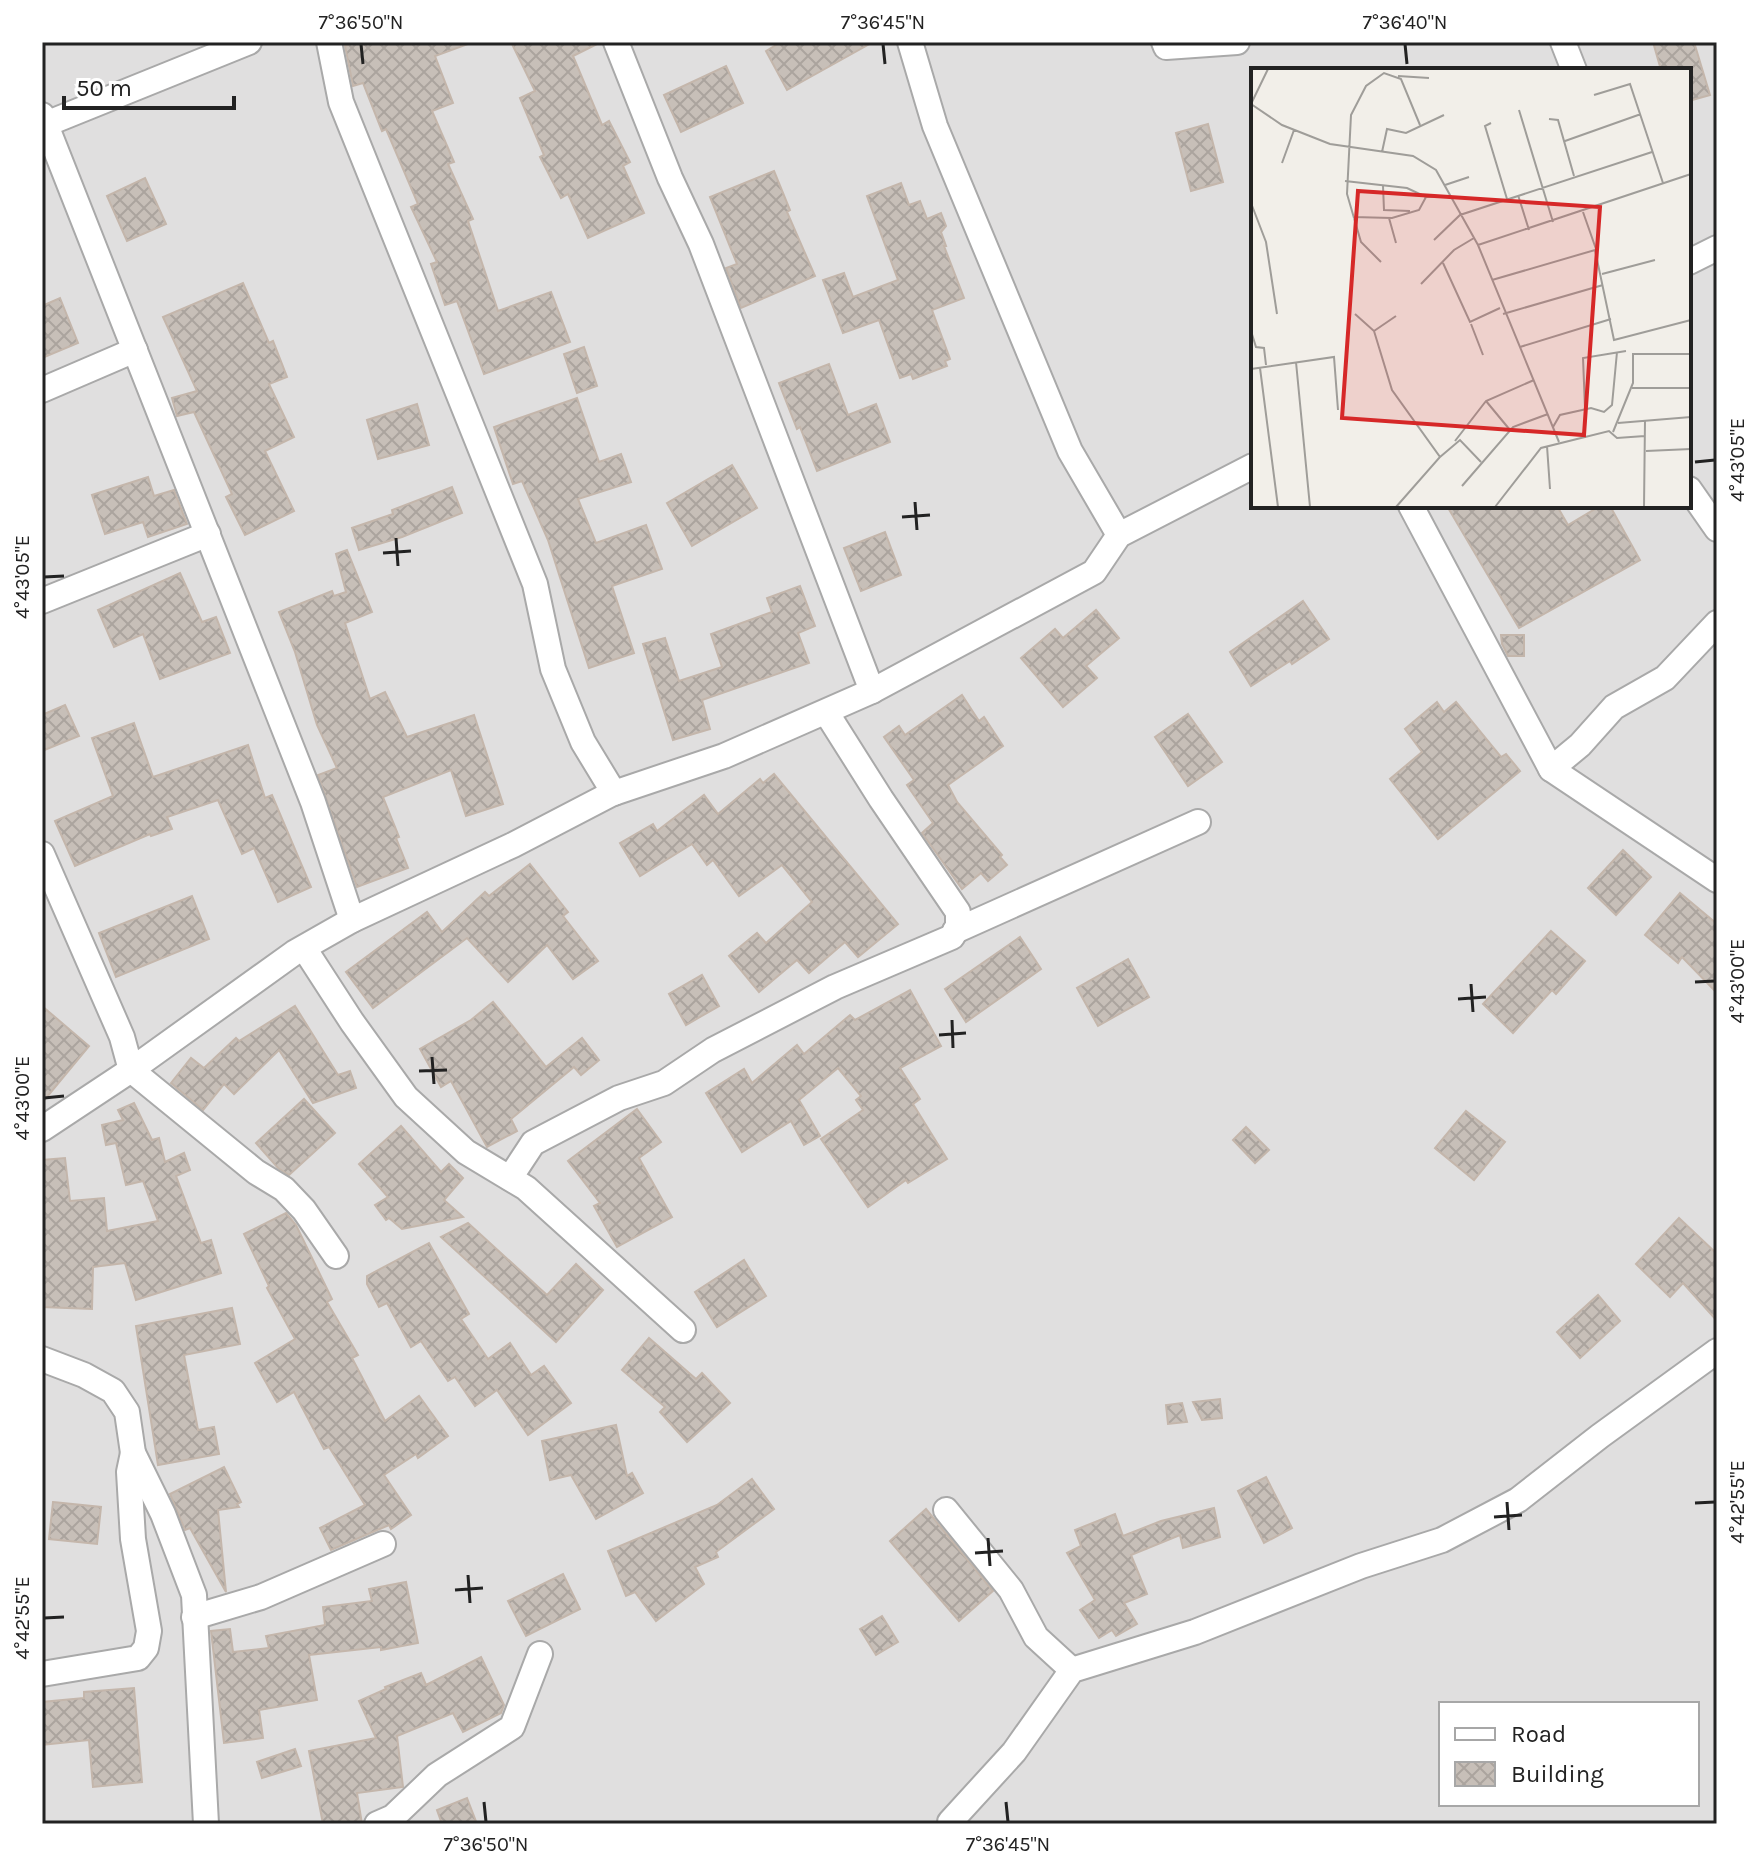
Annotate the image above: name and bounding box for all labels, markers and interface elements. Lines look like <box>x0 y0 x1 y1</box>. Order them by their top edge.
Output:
text: 7°36'50"N <box>318 11 404 34</box>
text: 7°36'45"N <box>841 11 925 34</box>
text: 7°36'40"N <box>1363 11 1447 34</box>
scale bar <box>64 60 234 110</box>
inset map <box>1251 68 1691 508</box>
text: 50 m <box>76 74 132 102</box>
text: 4°43'05"E <box>1726 418 1749 502</box>
text: 4°43'05"E <box>11 535 34 619</box>
text: 4°43'00"E <box>1726 939 1749 1023</box>
text: 4°43'00"E <box>11 1056 34 1140</box>
text: 4°42'55"E <box>1726 1460 1749 1544</box>
text: 4°42'55"E <box>11 1576 34 1660</box>
legend <box>1439 1702 1699 1806</box>
text: Road <box>1511 1720 1566 1748</box>
text: Building <box>1511 1760 1604 1788</box>
text: 7°36'50"N <box>443 1833 529 1856</box>
text: 7°36'45"N <box>966 1833 1050 1856</box>

